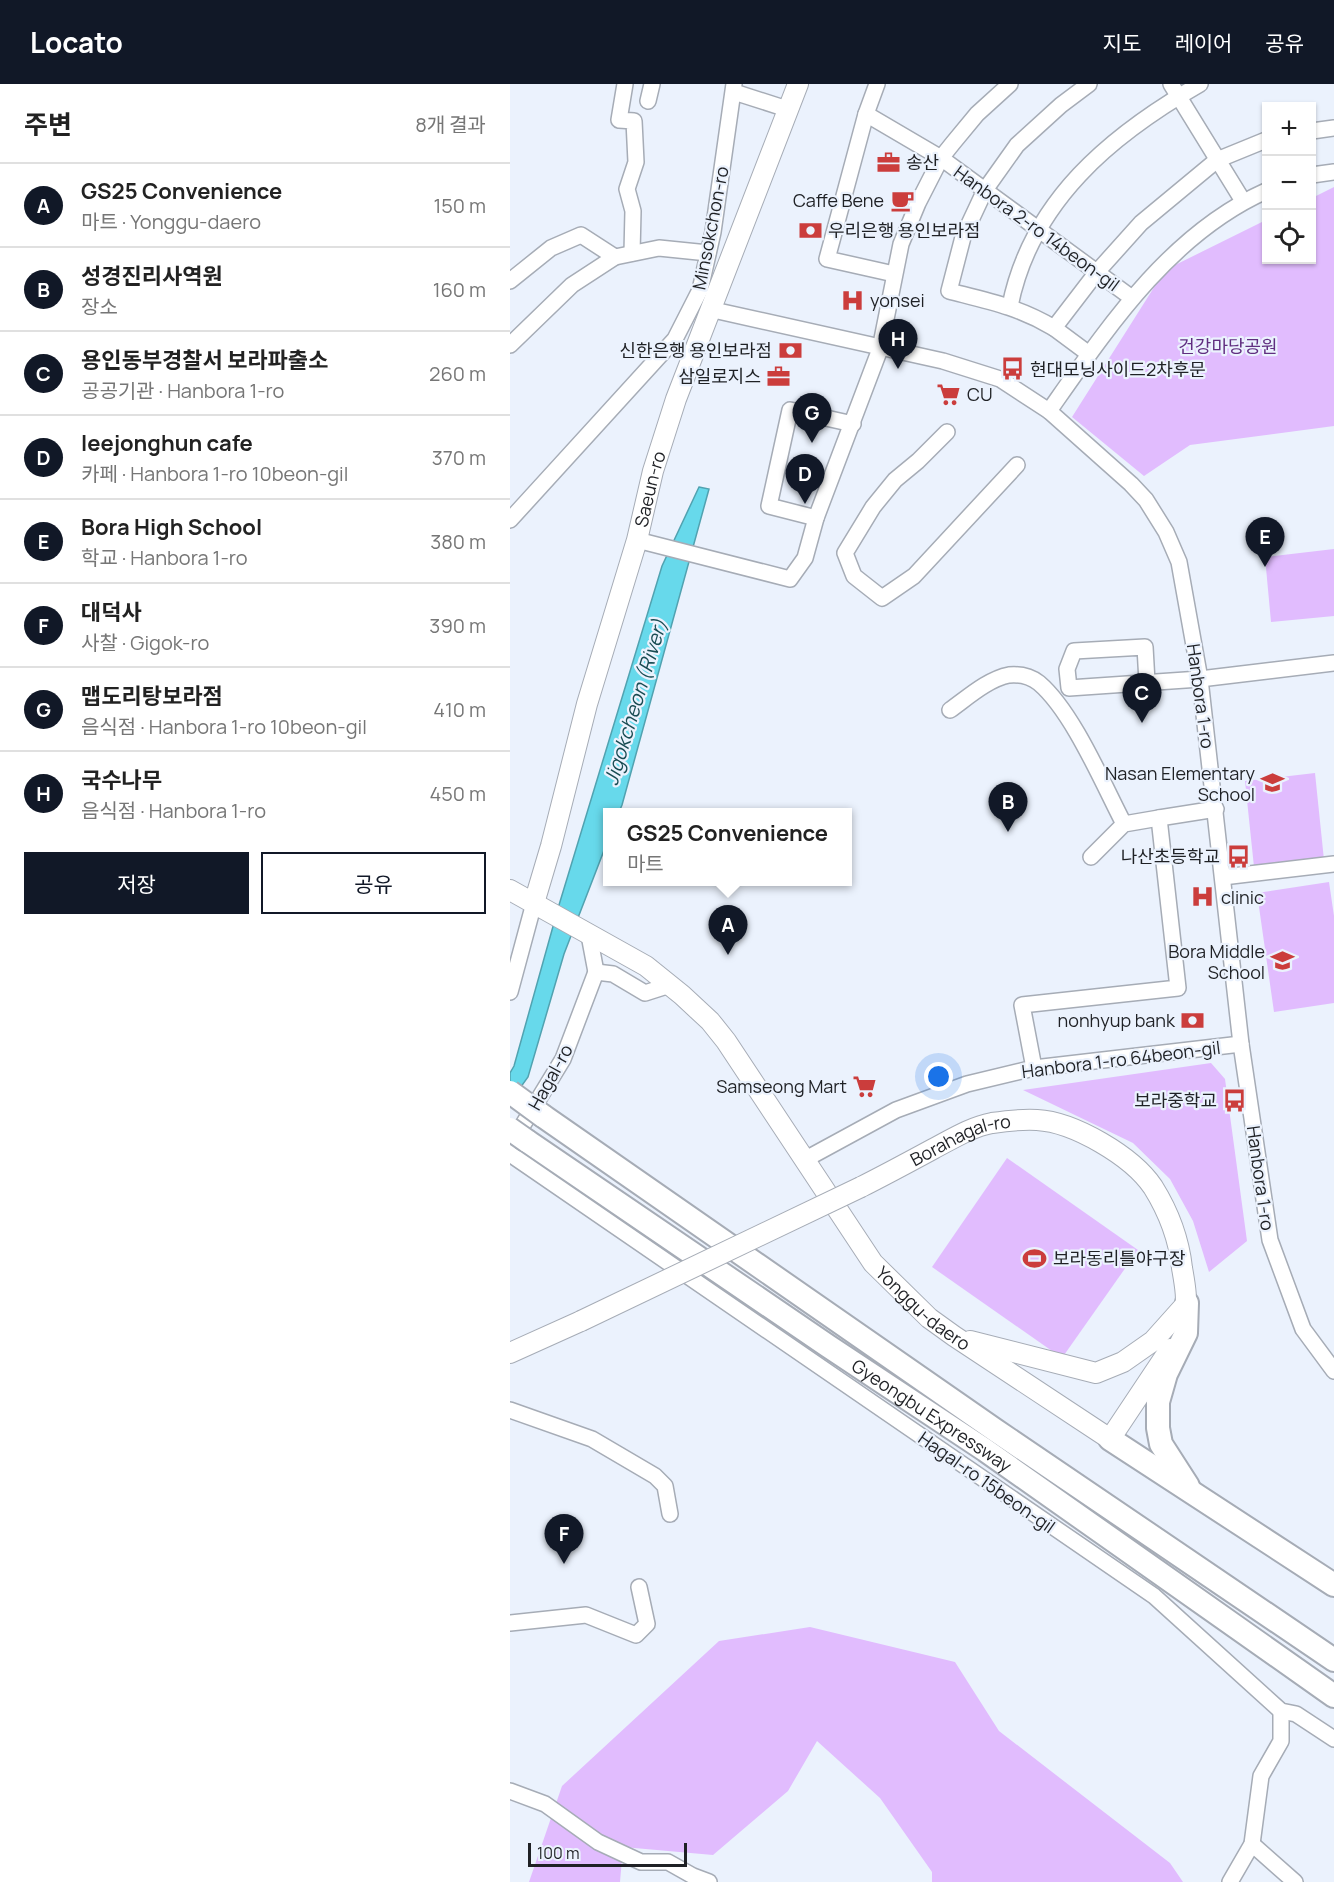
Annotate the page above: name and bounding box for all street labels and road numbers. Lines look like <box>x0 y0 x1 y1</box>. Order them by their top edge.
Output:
street label: Hanbora 2-ro 14beon-gil <box>949 160 1125 296</box>
street label: Minsokchon-ro <box>686 164 734 292</box>
street label: Saeun-ro <box>628 448 671 529</box>
street label: Hanbora 1-ro <box>1182 642 1220 750</box>
street label: Hanbora 1-ro 64beon-gil <box>1020 1035 1222 1083</box>
street label: Hagal-ro <box>522 1040 578 1114</box>
street label: Borahagal-ro <box>906 1109 1012 1171</box>
street label: Hanbora 1-ro <box>1242 1124 1280 1232</box>
street label: Yonggu-daero <box>871 1261 975 1356</box>
street label: Gyeongbu Expressway <box>847 1353 1017 1478</box>
street label: Hagal-ro 15beon-gil <box>914 1426 1060 1538</box>

